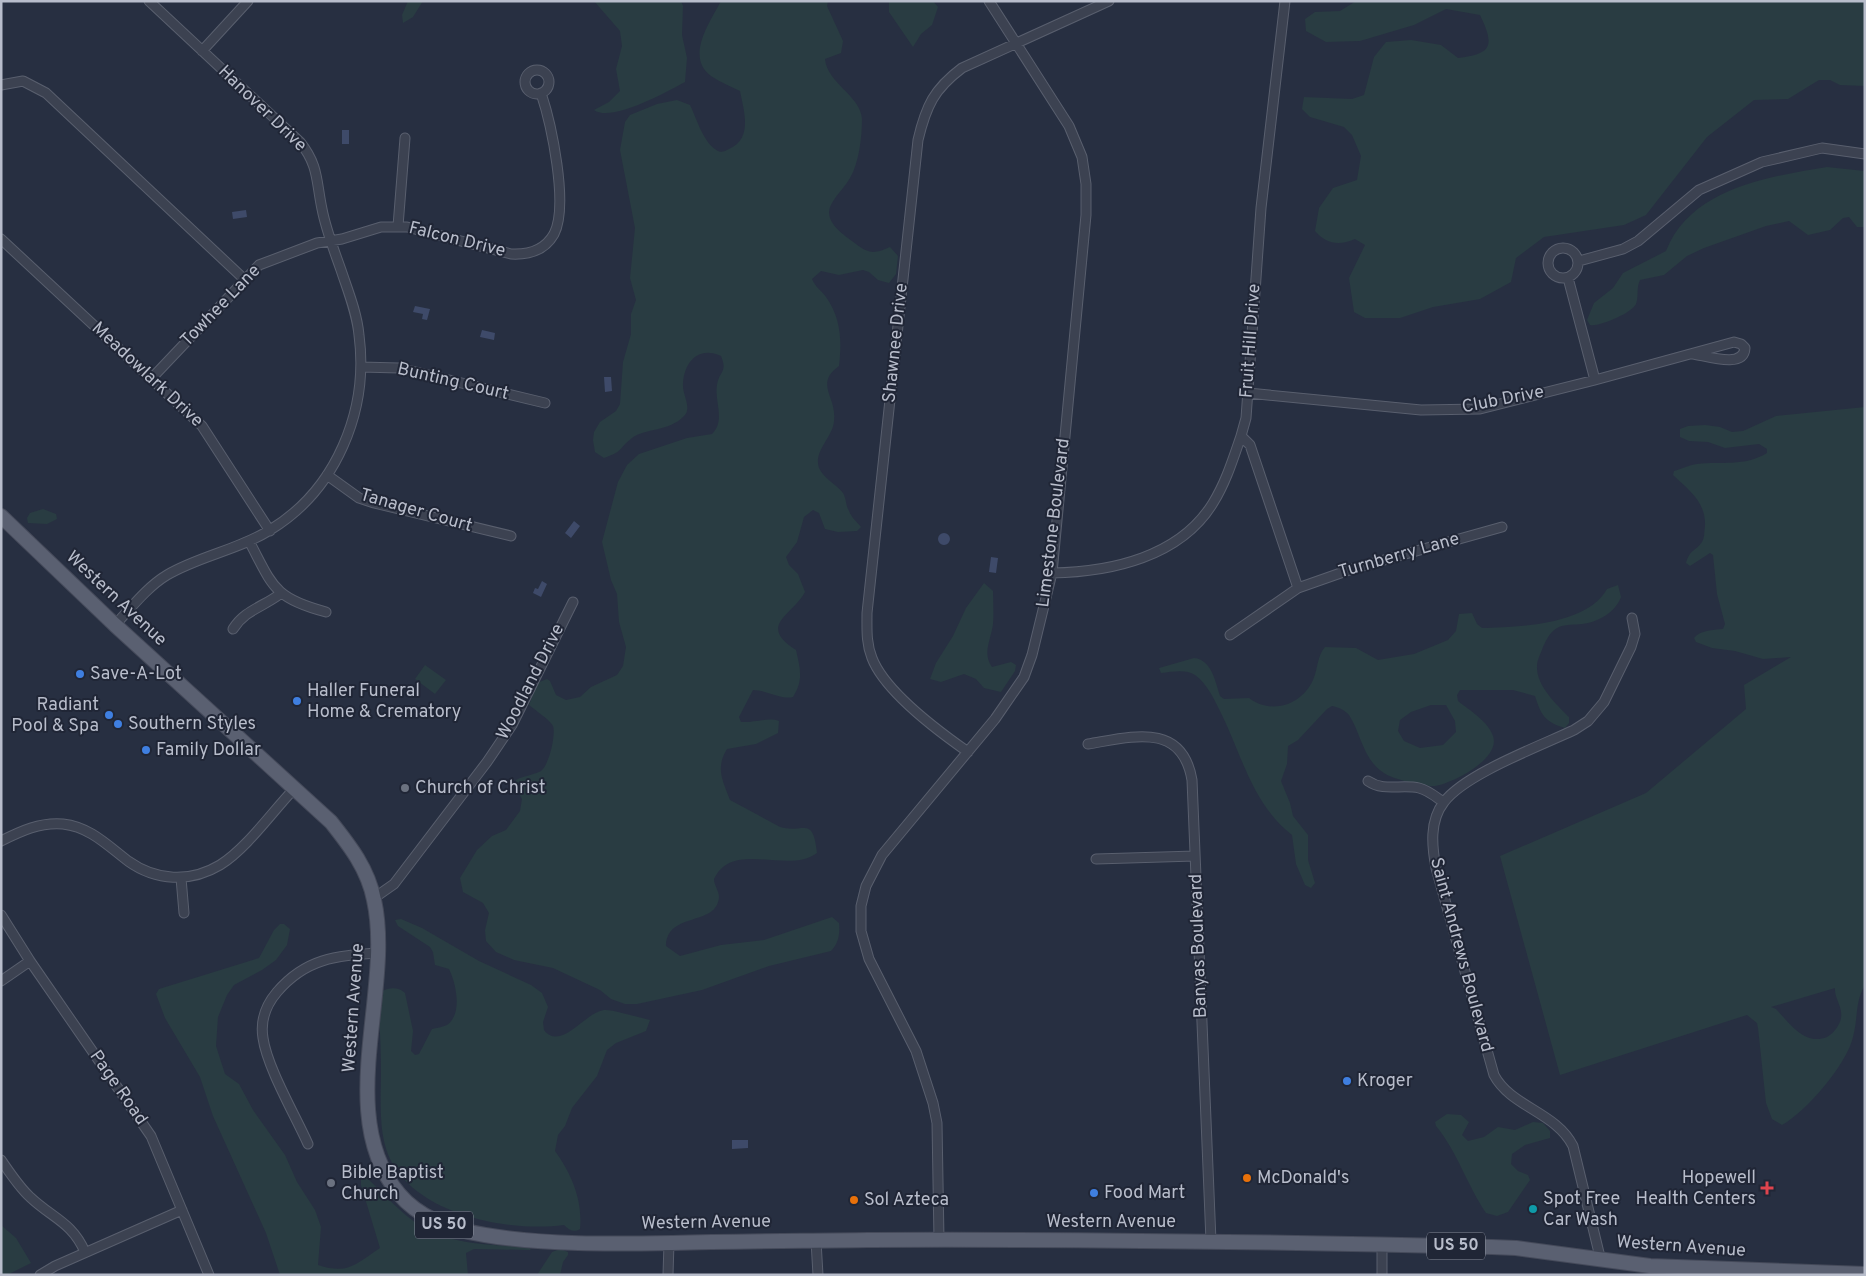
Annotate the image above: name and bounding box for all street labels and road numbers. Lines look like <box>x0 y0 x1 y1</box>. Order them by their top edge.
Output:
street label: Hanover Drive <box>213 61 311 157</box>
street label: Falcon Drive <box>406 217 508 263</box>
street label: Towhee Lane <box>176 260 266 352</box>
street label: Shawnee Drive <box>878 282 914 404</box>
street label: Fruit Hill Drive <box>1236 283 1266 399</box>
street label: Meadowlark Drive <box>86 317 208 433</box>
street label: Bunting Court <box>395 358 511 406</box>
street label: Club Drive <box>1460 381 1546 419</box>
street label: Limestone Boulevard <box>1032 437 1076 609</box>
street label: Tanager Court <box>357 484 475 538</box>
street label: Turnberry Lane <box>1336 528 1462 584</box>
street label: Western Avenue <box>61 546 171 652</box>
street label: Woodland Drive <box>492 620 570 744</box>
street label: Saint Andrews Boulevard <box>1424 855 1498 1055</box>
street label: Banyas Boulevard <box>1185 873 1213 1019</box>
street label: Western Avenue <box>338 942 370 1074</box>
street label: Page Road <box>84 1046 152 1130</box>
street label: Western Avenue <box>641 1210 771 1236</box>
street label: Western Avenue <box>1046 1211 1176 1234</box>
road number: US 50 <box>415 1212 473 1238</box>
street label: Western Avenue <box>1615 1231 1747 1263</box>
road number: US 50 <box>1427 1232 1485 1260</box>

